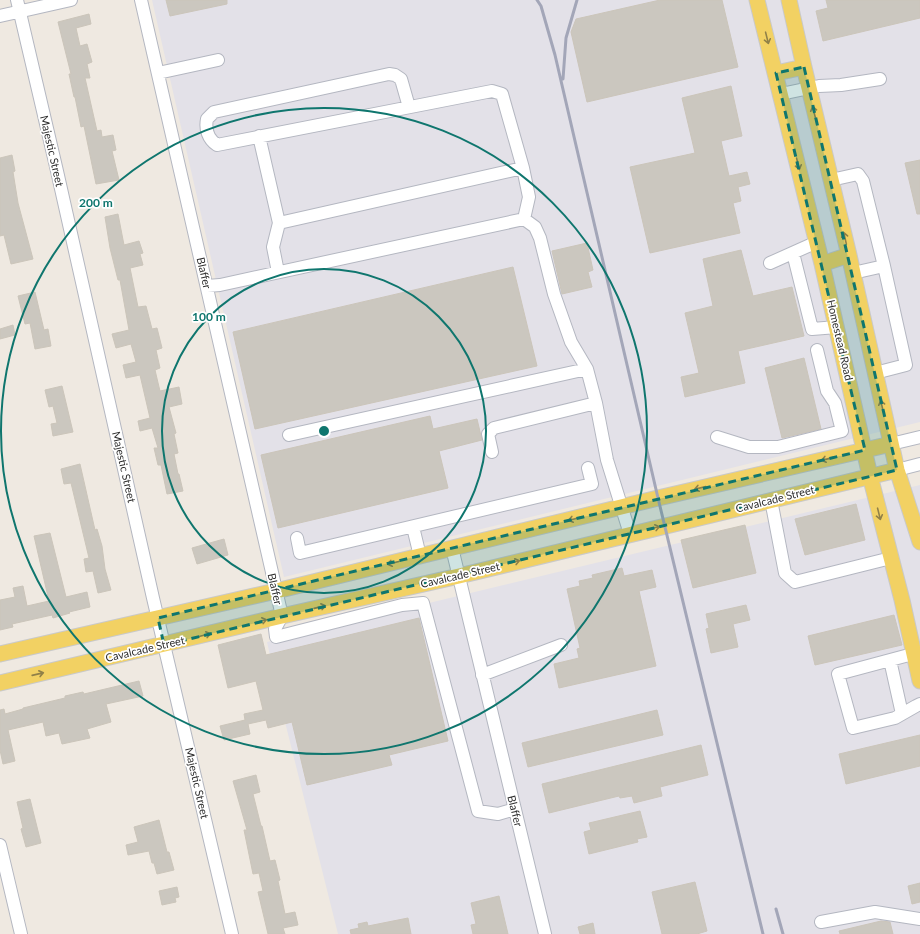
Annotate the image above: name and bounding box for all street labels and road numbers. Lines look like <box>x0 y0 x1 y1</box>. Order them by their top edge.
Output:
street label: Majestic Street <box>38 114 67 188</box>
street label: Blaffer <box>195 256 214 290</box>
street label: Homestead Road <box>825 298 856 382</box>
street label: Majestic Street <box>110 430 139 504</box>
street label: Cavalcade Street <box>734 482 816 515</box>
street label: Cavalcade Street <box>419 559 501 590</box>
street label: Blaffer <box>266 572 285 606</box>
street label: Cavalcade Street <box>104 633 186 664</box>
street label: Majestic Street <box>183 746 212 820</box>
street label: Blaffer <box>505 794 526 828</box>

